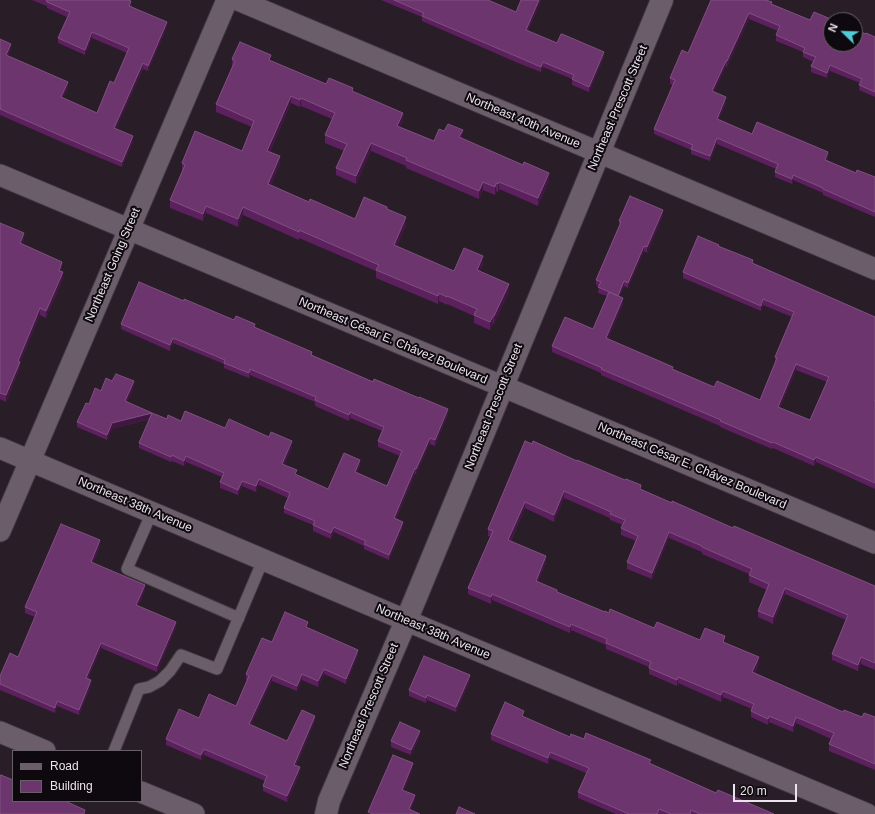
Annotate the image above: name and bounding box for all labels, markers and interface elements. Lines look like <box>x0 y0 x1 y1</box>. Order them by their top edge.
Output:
north arrow <box>823 12 863 52</box>
text: N <box>826 22 840 34</box>
street label: Northeast Prescott Street <box>585 43 651 173</box>
street label: Northeast 40th Avenue <box>464 90 582 152</box>
street label: Northeast Going Street <box>82 206 144 324</box>
street label: Northeast César E. Chávez Boulevard <box>297 295 489 387</box>
street label: Northeast Prescott Street <box>462 342 526 472</box>
street label: Northeast César E. Chávez Boulevard <box>596 420 788 512</box>
street label: Northeast 38th Avenue <box>76 474 194 536</box>
street label: Northeast 38th Avenue <box>374 601 492 663</box>
street label: Northeast Prescott Street <box>336 641 402 771</box>
legend <box>12 750 142 802</box>
text: Road <box>50 759 79 773</box>
scale bar <box>735 776 799 802</box>
text: Building <box>50 779 93 793</box>
text: 20 m <box>740 784 767 798</box>

